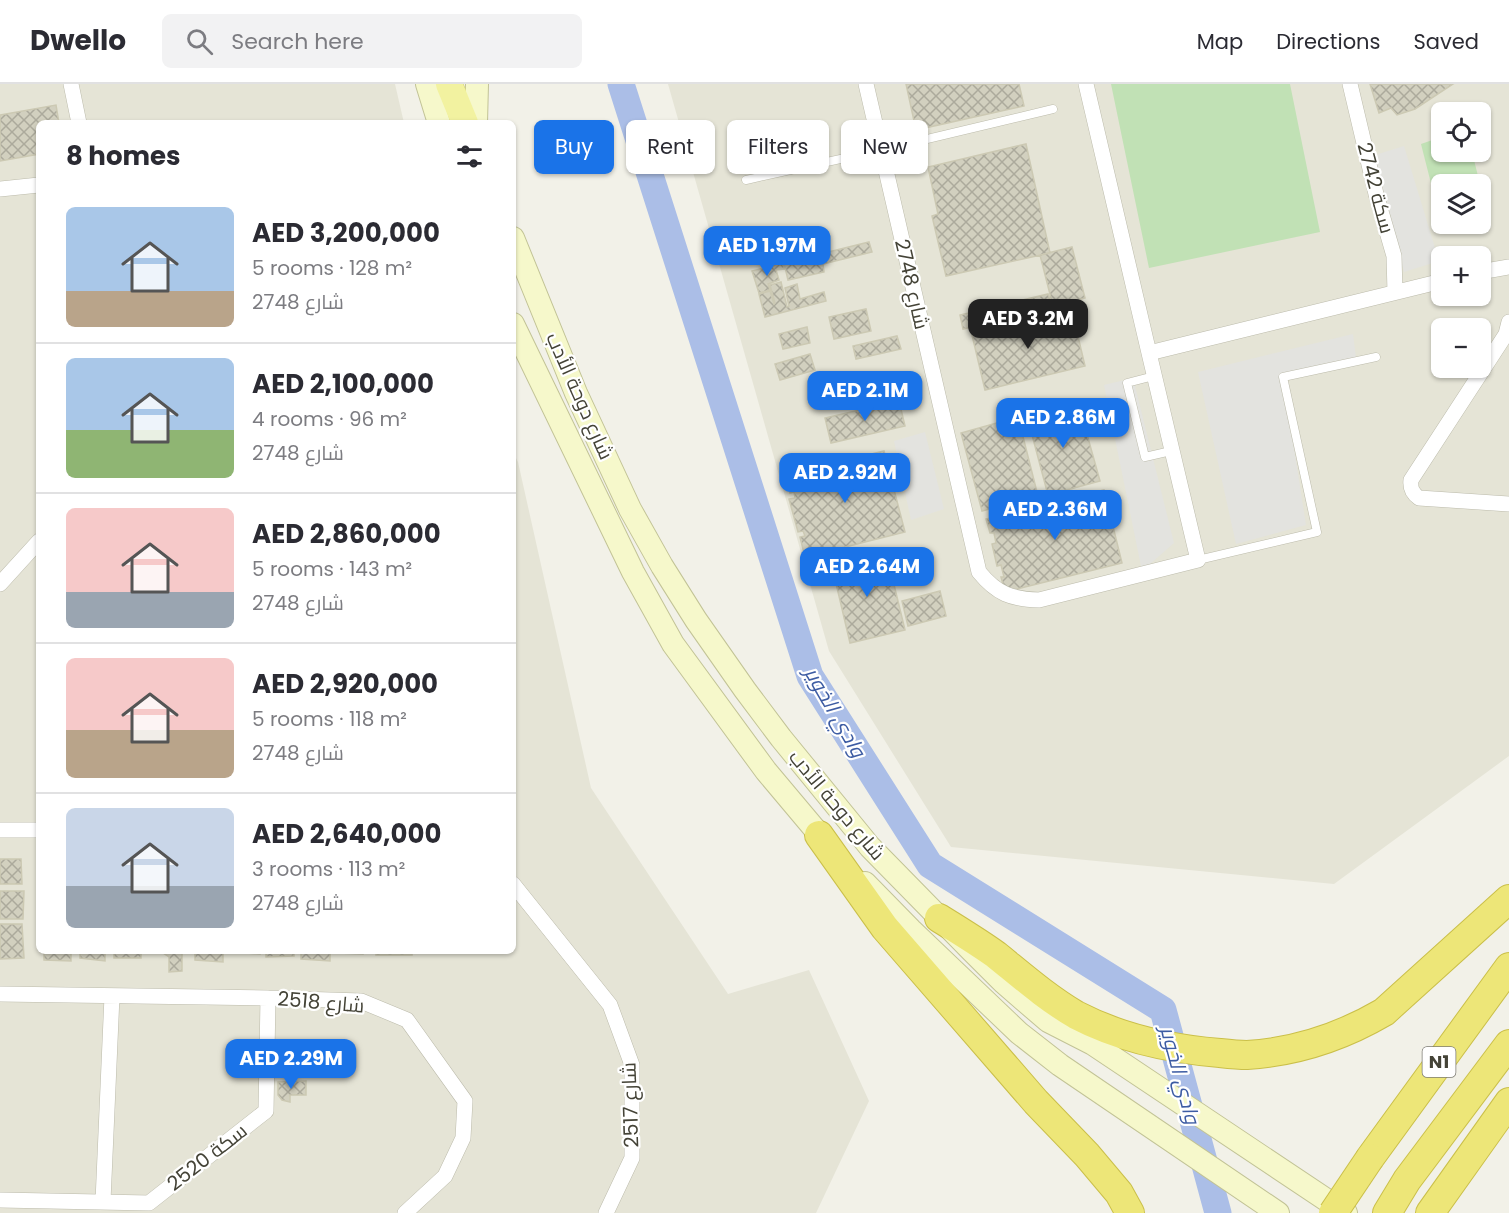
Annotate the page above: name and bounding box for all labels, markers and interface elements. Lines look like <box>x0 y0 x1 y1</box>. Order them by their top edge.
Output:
search box <box>162 14 582 68</box>
text: Dwello <box>30 21 126 60</box>
icon: search <box>183 25 216 58</box>
text: Search here <box>231 26 364 57</box>
text: Map <box>1197 27 1243 56</box>
text: Directions <box>1276 27 1380 56</box>
text: Saved <box>1413 27 1479 56</box>
map controls <box>1431 102 1491 378</box>
button: locate <box>1431 102 1491 162</box>
chip: Buy <box>534 120 614 174</box>
chip: Rent <box>626 120 715 174</box>
chip: Filters <box>727 120 829 174</box>
chip: New <box>841 120 928 174</box>
text: 8 homes <box>66 138 181 174</box>
street label: سكة 2742 <box>1350 139 1402 237</box>
icon: filters <box>453 140 486 173</box>
button: layers <box>1431 174 1491 234</box>
text: AED 3,200,000 <box>252 215 440 251</box>
pin: AED 1.97M <box>698 226 836 277</box>
icon: home <box>114 231 186 303</box>
text: AED 1.97M <box>718 231 816 259</box>
street label: شارع 2748 <box>888 236 936 332</box>
button: + <box>1431 246 1491 306</box>
text: 5 rooms · 128 m² <box>252 254 412 282</box>
text: شارع 2748 <box>252 288 344 316</box>
pin: AED 3.2M <box>966 299 1090 350</box>
text: AED 3.2M <box>982 304 1074 332</box>
button: − <box>1431 318 1491 378</box>
street label: شارع دوحة الأدب <box>539 328 621 464</box>
text: AED 2,100,000 <box>252 366 434 402</box>
pin: AED 2.1M <box>803 371 927 422</box>
text: AED 2.1M <box>821 376 909 404</box>
icon: home <box>114 382 186 454</box>
pin: AED 2.86M <box>994 398 1132 449</box>
text: AED 2.86M <box>1010 403 1116 431</box>
text: 4 rooms · 96 m² <box>252 405 407 433</box>
text: شارع 2748 <box>252 439 344 467</box>
pin: AED 2.92M <box>776 453 914 504</box>
text: AED 2.92M <box>793 458 897 486</box>
pin: AED 2.36M <box>986 490 1124 541</box>
text: AED 2.36M <box>1003 495 1107 523</box>
text: AED 2,860,000 <box>252 516 441 552</box>
icon: home <box>114 532 186 604</box>
pin: AED 2.64M <box>798 547 936 598</box>
text: AED 2.64M <box>814 552 920 580</box>
text: 5 rooms · 143 m² <box>252 555 412 583</box>
text: شارع 2748 <box>252 589 344 617</box>
water label: وادي الخوير <box>794 658 874 765</box>
text: AED 2,920,000 <box>252 666 438 702</box>
icon: home <box>114 682 186 754</box>
text: 5 rooms · 118 m² <box>252 705 407 733</box>
text: شارع 2748 <box>252 739 344 767</box>
street label: شارع دوحة الأدب <box>782 744 892 866</box>
text: AED 2,640,000 <box>252 816 441 852</box>
icon: home <box>114 832 186 904</box>
text: 3 rooms · 113 m² <box>252 855 405 883</box>
text: شارع 2748 <box>252 889 344 917</box>
street label: 2518 شارع <box>276 984 366 1020</box>
water label: وادي الخوير <box>1150 1020 1208 1129</box>
pin: AED 2.29M <box>222 1039 360 1090</box>
text: AED 2.29M <box>239 1044 343 1072</box>
road number: N1 <box>1422 1047 1456 1077</box>
street label: 2517 شارع <box>615 1062 645 1148</box>
street label: سكة 2520 <box>161 1117 253 1197</box>

